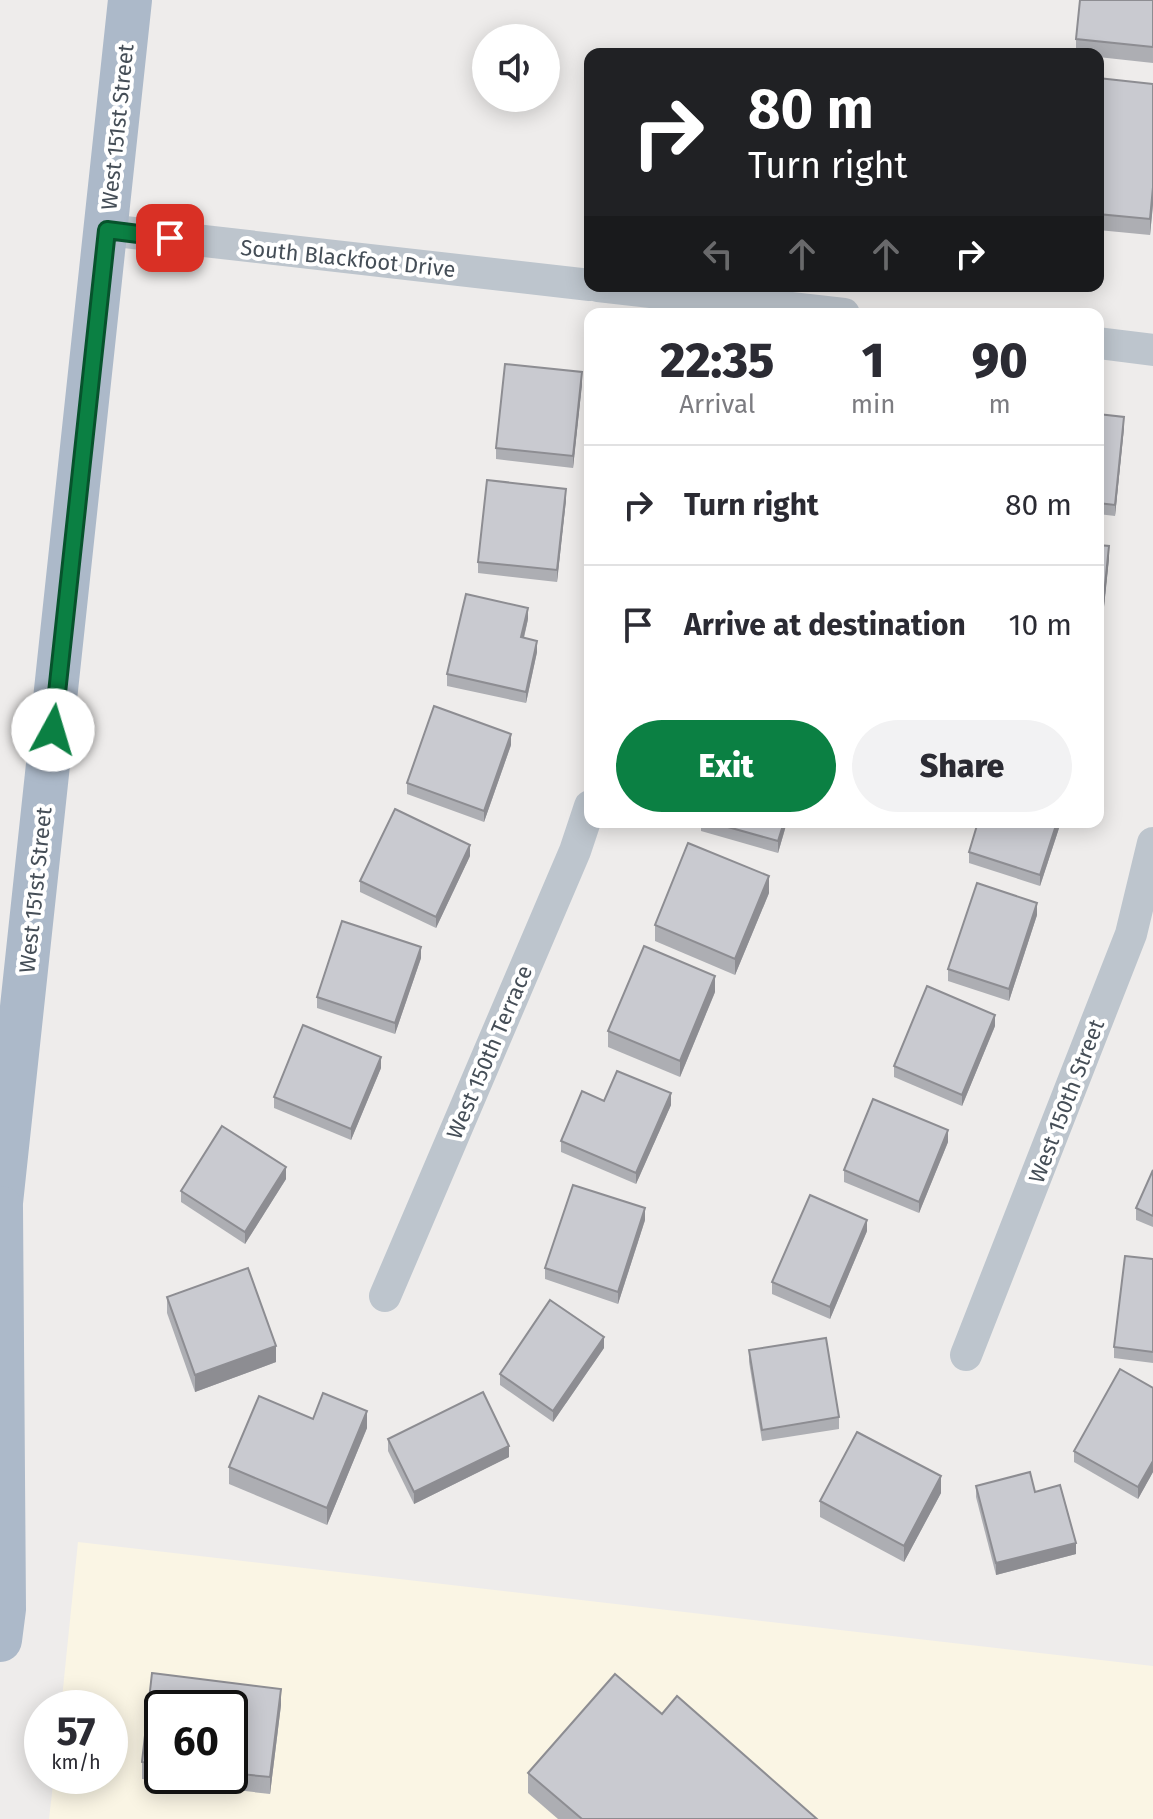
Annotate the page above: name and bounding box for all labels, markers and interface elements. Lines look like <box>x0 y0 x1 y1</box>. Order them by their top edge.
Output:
map controls <box>472 24 560 112</box>
button: sound <box>472 24 560 112</box>
street label: West 151st Street <box>95 43 140 211</box>
text: 80 m <box>748 76 874 143</box>
icon: right <box>616 80 720 184</box>
text: Turn right <box>748 144 908 188</box>
pin <box>136 204 204 272</box>
icon: arrive <box>148 216 192 260</box>
icon: left <box>696 232 740 276</box>
icon: ahead <box>780 232 824 276</box>
icon: ahead <box>864 232 908 276</box>
icon: right <box>948 232 992 276</box>
street label: South Blackfoot Drive <box>239 234 457 283</box>
text: 22:35 <box>660 332 774 390</box>
text: 1 <box>862 332 884 390</box>
text: 90 <box>972 332 1028 390</box>
text: Arrival <box>679 389 755 420</box>
text: min <box>851 389 895 420</box>
text: m <box>989 389 1011 420</box>
icon: right <box>616 483 660 527</box>
text: Turn right <box>684 487 819 523</box>
text: 80 m <box>1005 487 1072 523</box>
icon: arrive <box>616 603 660 647</box>
text: Arrive at destination <box>684 607 966 643</box>
text: 10 m <box>1009 607 1072 643</box>
position arrow <box>11 688 95 772</box>
button: Exit <box>616 720 836 812</box>
button: Share <box>852 720 1072 812</box>
street label: West 151st Street <box>13 806 58 974</box>
street label: West 150th Terrace <box>441 961 538 1143</box>
street label: West 150th Street <box>1023 1015 1110 1187</box>
speed limit sign: 60 <box>144 1690 248 1794</box>
text: 57 <box>56 1708 96 1756</box>
text: km/h <box>51 1750 101 1774</box>

